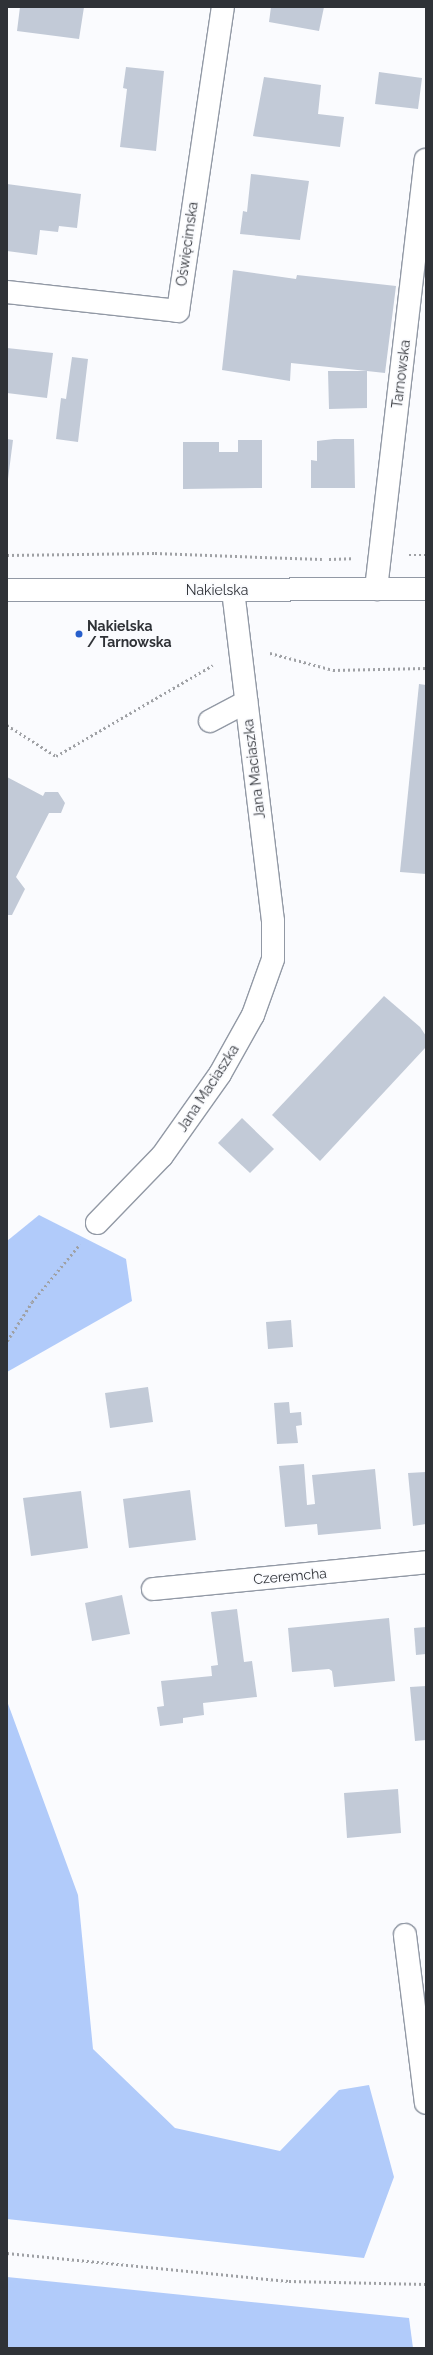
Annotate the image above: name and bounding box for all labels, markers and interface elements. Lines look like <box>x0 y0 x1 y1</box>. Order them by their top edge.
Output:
street label: Oświęcimska <box>173 201 201 287</box>
street label: Tarnowska <box>388 339 414 409</box>
street label: Nakielska <box>186 582 248 598</box>
place label: Nakielska / Tarnowska <box>87 618 172 650</box>
marker: Nakielska / Tarnowska <box>74 629 84 639</box>
street label: Jana Maciaszka <box>240 718 268 820</box>
street label: Jana Maciaszka <box>174 1041 242 1135</box>
street label: Czeremcha <box>253 1564 327 1588</box>

